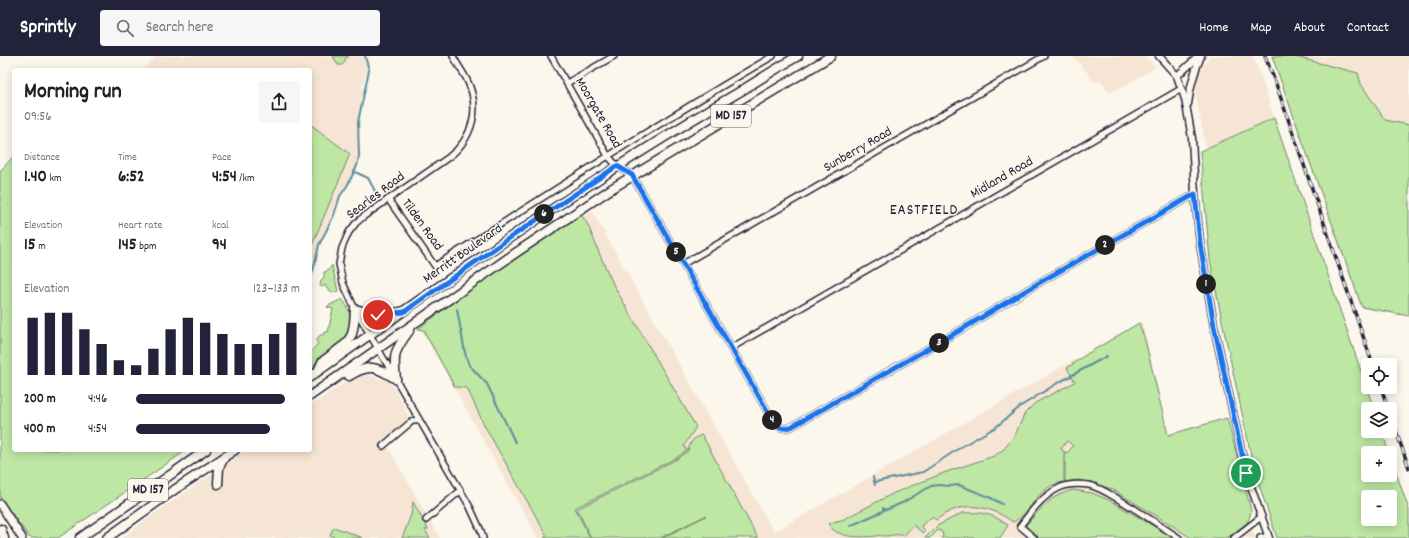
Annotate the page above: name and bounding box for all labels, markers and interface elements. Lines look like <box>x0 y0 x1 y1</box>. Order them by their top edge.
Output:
search box <box>100 10 380 46</box>
text: Sprintly <box>20 15 76 42</box>
icon: search <box>114 17 136 39</box>
text: Search here <box>146 17 213 39</box>
text: Home <box>1199 18 1228 38</box>
text: Map <box>1250 18 1272 38</box>
text: About <box>1294 18 1325 38</box>
text: Contact <box>1347 18 1389 38</box>
street label: Moorgate Road <box>570 74 626 152</box>
text: Morning run <box>24 77 122 108</box>
button: share <box>258 81 300 123</box>
road number: MD 157 <box>711 105 751 127</box>
text: 09:56 <box>24 108 52 127</box>
street label: Sunberry Road <box>820 122 896 178</box>
text: Distance <box>24 150 60 166</box>
text: Time <box>118 150 137 166</box>
text: Pace <box>212 150 231 166</box>
street label: Midland Road <box>967 152 1037 204</box>
text: 1.40 <box>24 166 47 190</box>
text: 6:52 <box>118 166 144 190</box>
text: 4:54 <box>212 166 237 190</box>
street label: Searles Road <box>342 167 410 225</box>
text: km <box>47 171 61 187</box>
text: /km <box>237 171 255 187</box>
street label: Tilden Road <box>396 195 448 255</box>
district label: EASTFIELD <box>890 200 958 222</box>
pin: 6 <box>534 204 554 224</box>
text: 6 <box>541 206 547 222</box>
text: Elevation <box>24 218 62 234</box>
text: Heart rate <box>118 218 162 234</box>
text: kcal <box>212 218 229 234</box>
street label: Merritt Boulevard <box>419 219 507 289</box>
text: 15 <box>24 234 36 258</box>
text: 145 <box>118 234 137 258</box>
text: 94 <box>212 234 227 258</box>
pin: 2 <box>1095 235 1115 255</box>
text: 2 <box>1103 237 1107 253</box>
text: m <box>36 239 46 255</box>
text: bpm <box>137 239 157 255</box>
pin: 5 <box>666 242 686 262</box>
text: 5 <box>673 244 679 260</box>
pin: 1 <box>1196 274 1216 294</box>
text: 1 <box>1205 276 1207 292</box>
text: Elevation <box>24 280 69 299</box>
text: 123–133 m <box>253 280 300 299</box>
pin <box>361 298 395 332</box>
icon: check <box>367 304 389 326</box>
pin: 3 <box>929 333 949 353</box>
text: 3 <box>937 335 941 351</box>
map controls <box>1361 358 1397 526</box>
button: locate <box>1361 358 1397 394</box>
text: 200 m <box>24 390 56 409</box>
text: 4:46 <box>88 390 107 409</box>
button: layers <box>1361 402 1397 438</box>
pin: 4 <box>762 410 782 430</box>
text: 4 <box>770 412 774 428</box>
text: 400 m <box>24 420 55 439</box>
text: 4:54 <box>88 420 107 439</box>
button: + <box>1361 446 1397 482</box>
pin <box>1229 456 1263 490</box>
icon: arrive <box>1235 462 1257 484</box>
road number: MD 157 <box>128 479 168 501</box>
button: − <box>1361 490 1397 526</box>

